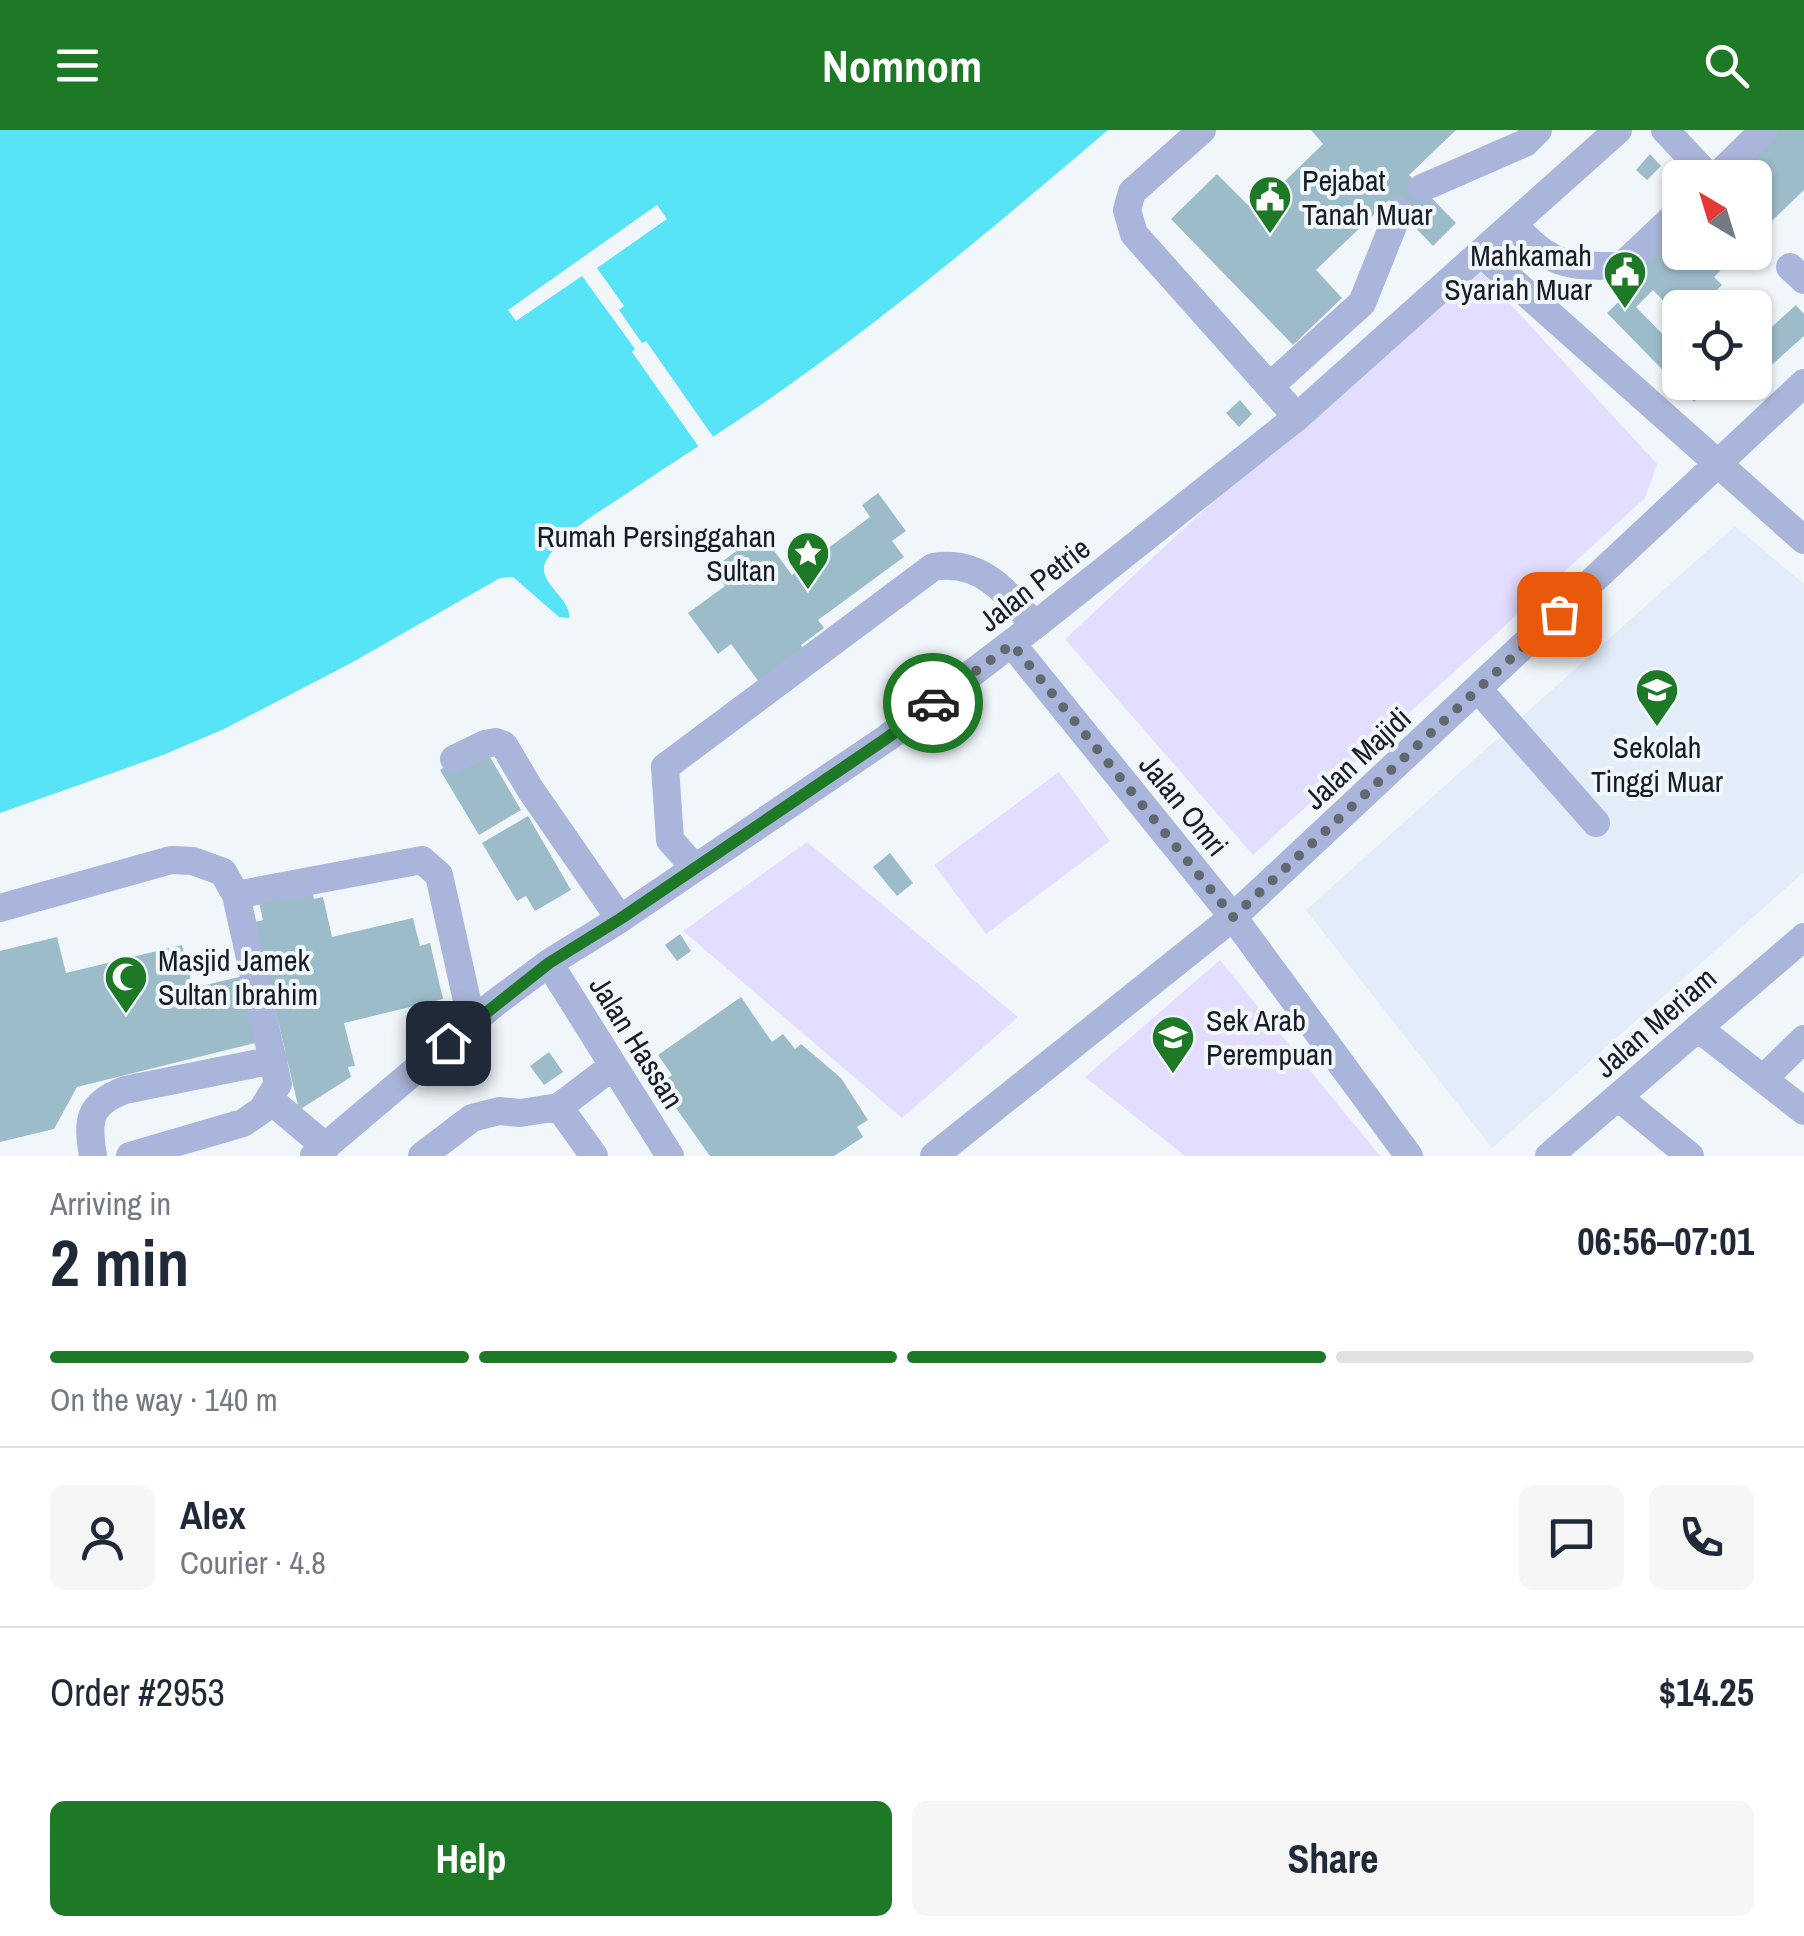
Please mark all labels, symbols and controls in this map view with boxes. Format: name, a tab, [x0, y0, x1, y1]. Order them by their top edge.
text: Nomnom	[822, 35, 982, 96]
icon: menu	[50, 38, 105, 93]
icon: search	[1699, 38, 1754, 93]
place label: Pejabat Tanah Muar	[1302, 160, 1433, 234]
north arrow	[1662, 160, 1772, 270]
map controls	[1662, 160, 1772, 400]
public building icon: Pejabat Tanah Muar	[1247, 174, 1293, 235]
place label: Mahkamah Syariah Muar	[1444, 235, 1593, 309]
public building icon: Mahkamah Syariah Muar	[1602, 249, 1648, 310]
button: locate	[1662, 290, 1772, 400]
place label: Rumah Persinggahan Sultan	[537, 516, 776, 590]
street label: Jalan Petrie	[970, 528, 1098, 640]
place icon: Rumah Persinggahan Sultan	[785, 530, 831, 591]
pin	[1517, 572, 1602, 657]
icon: bag	[1532, 587, 1587, 642]
courier	[883, 653, 983, 753]
school or university icon: Sekolah Tinggi Muar	[1634, 667, 1680, 728]
icon: car	[906, 676, 961, 731]
street label: Jalan Majidi	[1295, 698, 1419, 818]
place label: Sekolah Tinggi Muar	[1591, 727, 1724, 801]
street label: Jalan Omri	[1131, 746, 1237, 864]
place label: Masjid Jamek Sultan Ibrahim	[158, 940, 318, 1014]
mosque icon: Masjid Jamek Sultan Ibrahim	[103, 954, 149, 1015]
street label: Jalan Meriam	[1586, 958, 1724, 1086]
street label: Jalan Hassan	[581, 968, 693, 1116]
place label: Sek Arab Perempuan	[1206, 1000, 1333, 1074]
pin	[406, 1001, 491, 1086]
school or university icon: Sek Arab Perempuan	[1150, 1014, 1196, 1075]
icon: home	[421, 1016, 476, 1071]
text: Arriving in	[50, 1182, 171, 1225]
text: 06:56–07:01	[1577, 1216, 1754, 1267]
text: 2 min	[50, 1219, 189, 1306]
text: On the way · 140 m	[50, 1378, 278, 1421]
button: person	[50, 1485, 155, 1590]
button: chat	[1519, 1485, 1624, 1590]
button: phone	[1649, 1485, 1754, 1590]
text: Alex	[180, 1490, 246, 1541]
text: Courier · 4.8	[180, 1541, 326, 1584]
text: Order #2953	[50, 1667, 225, 1718]
text: $14.25	[1659, 1667, 1754, 1718]
button: Help	[50, 1801, 892, 1916]
button: Share	[912, 1801, 1754, 1916]

